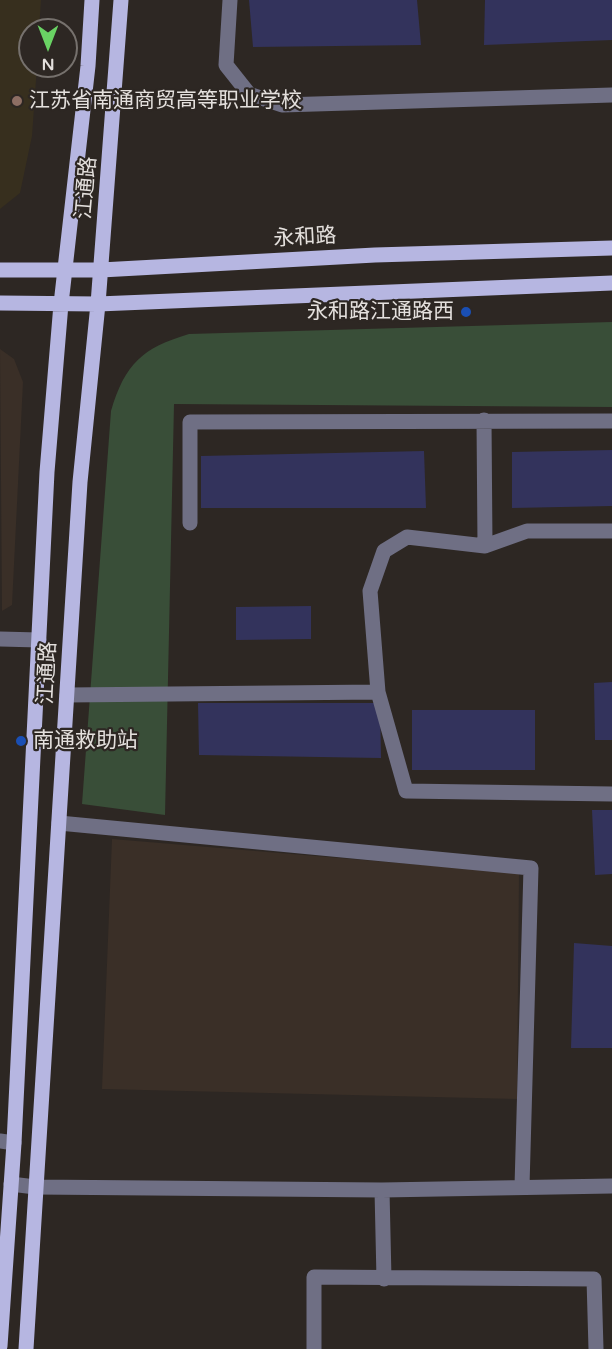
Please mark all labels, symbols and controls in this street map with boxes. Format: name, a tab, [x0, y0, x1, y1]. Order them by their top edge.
north arrow	[18, 18, 78, 78]
text: N	[42, 54, 54, 74]
place label: 江苏省南通商贸高等职业学校	[29, 88, 302, 114]
marker: 江苏省南通商贸高等职业学校	[10, 94, 24, 108]
street label: 江通路	[72, 156, 102, 220]
street label: 永和路	[273, 224, 337, 252]
place label: 永和路江通路西	[307, 299, 454, 325]
marker: 永和路江通路西	[459, 305, 473, 319]
street label: 江通路	[34, 641, 62, 705]
place label: 南通救助站	[33, 728, 138, 754]
marker: 南通救助站	[14, 734, 28, 748]

